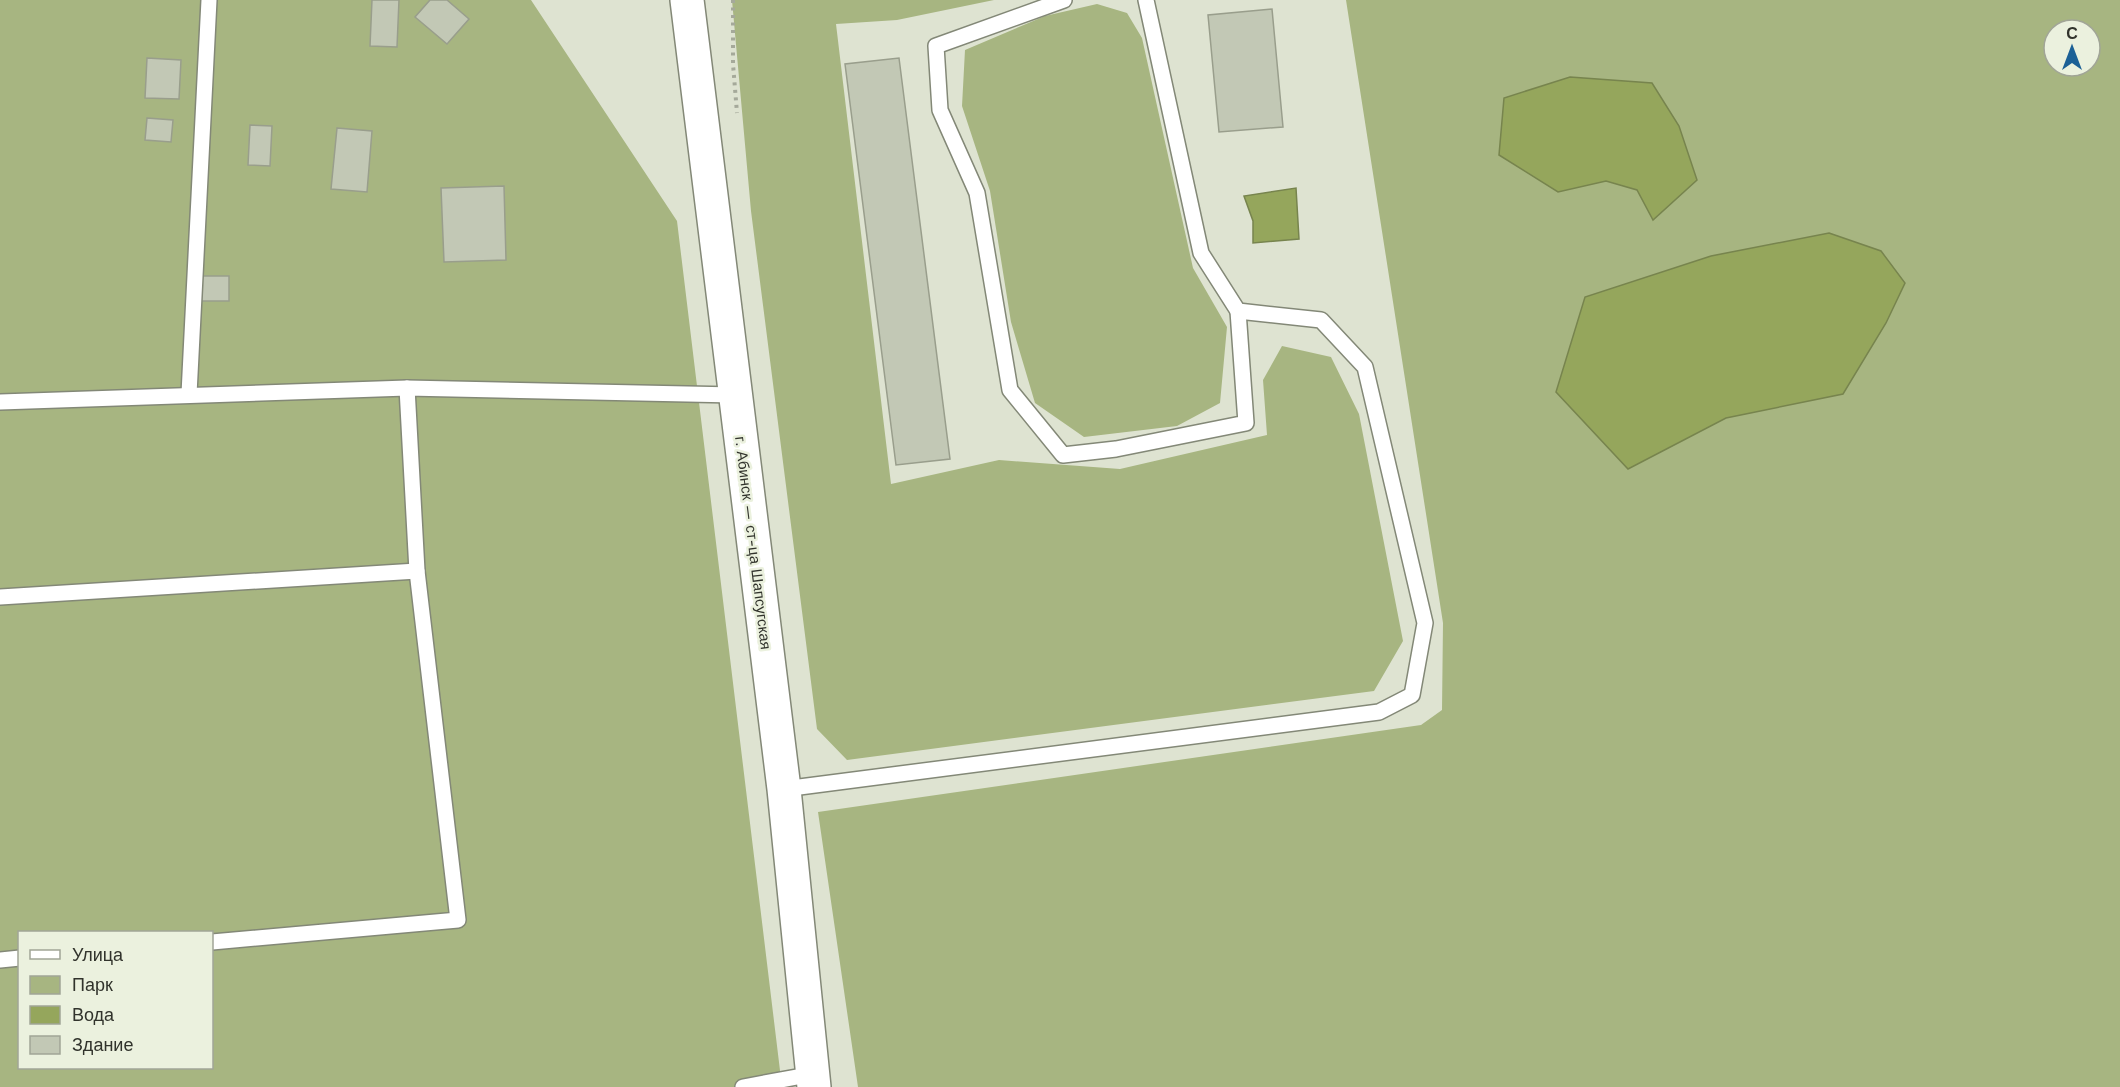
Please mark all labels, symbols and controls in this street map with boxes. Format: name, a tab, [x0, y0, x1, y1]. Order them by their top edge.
north arrow	[2042, 18, 2102, 78]
text: С	[2066, 24, 2078, 43]
street label: г. Абинск — ст-ца Шапсугская	[731, 435, 775, 651]
legend	[18, 931, 213, 1069]
text: Улица	[72, 944, 124, 965]
text: Парк	[72, 974, 113, 995]
text: Вода	[72, 1004, 115, 1025]
text: Здание	[72, 1034, 133, 1055]

